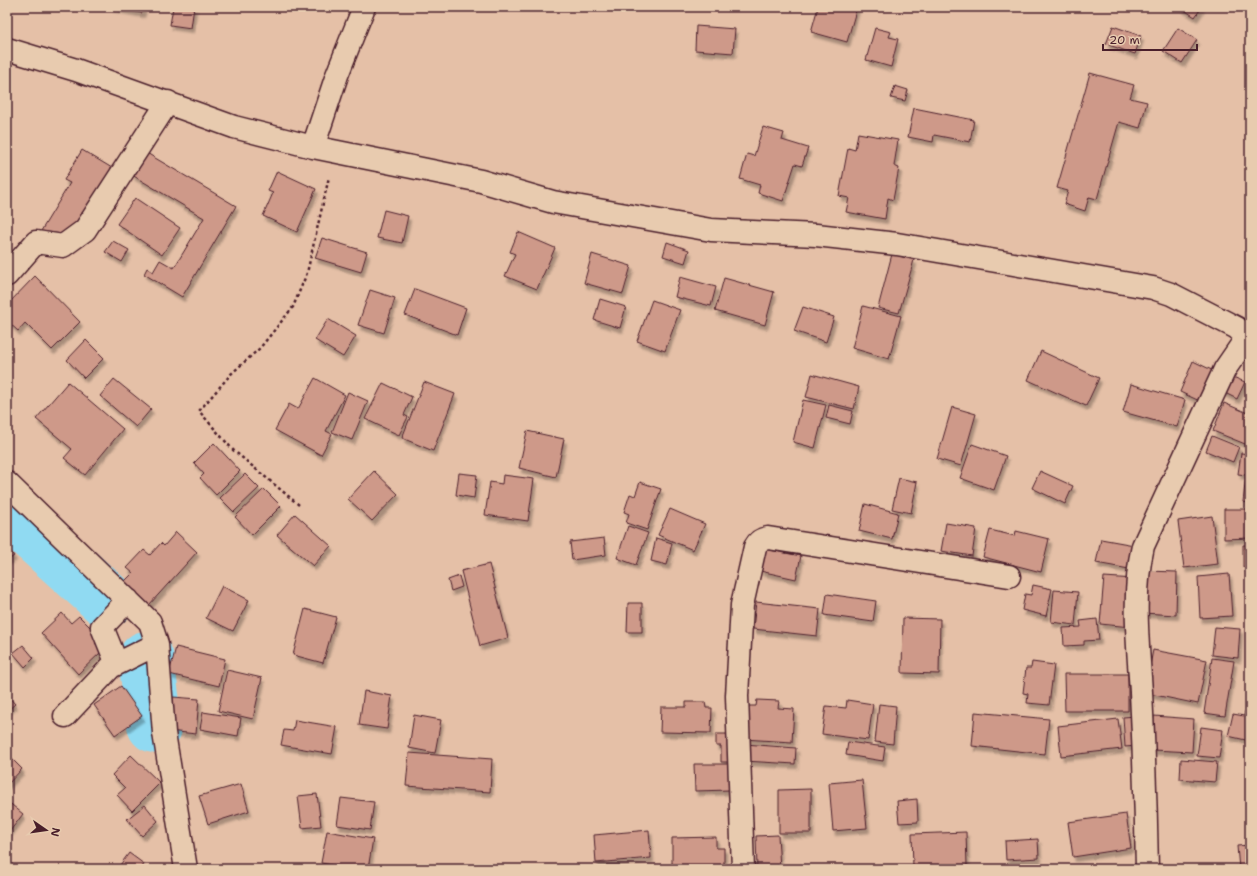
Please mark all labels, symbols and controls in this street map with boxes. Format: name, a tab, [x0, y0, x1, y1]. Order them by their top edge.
scale bar	[1103, 26, 1197, 52]
text: 20 m	[1109, 32, 1140, 48]
north arrow	[26, 810, 66, 850]
text: N	[47, 826, 64, 838]

